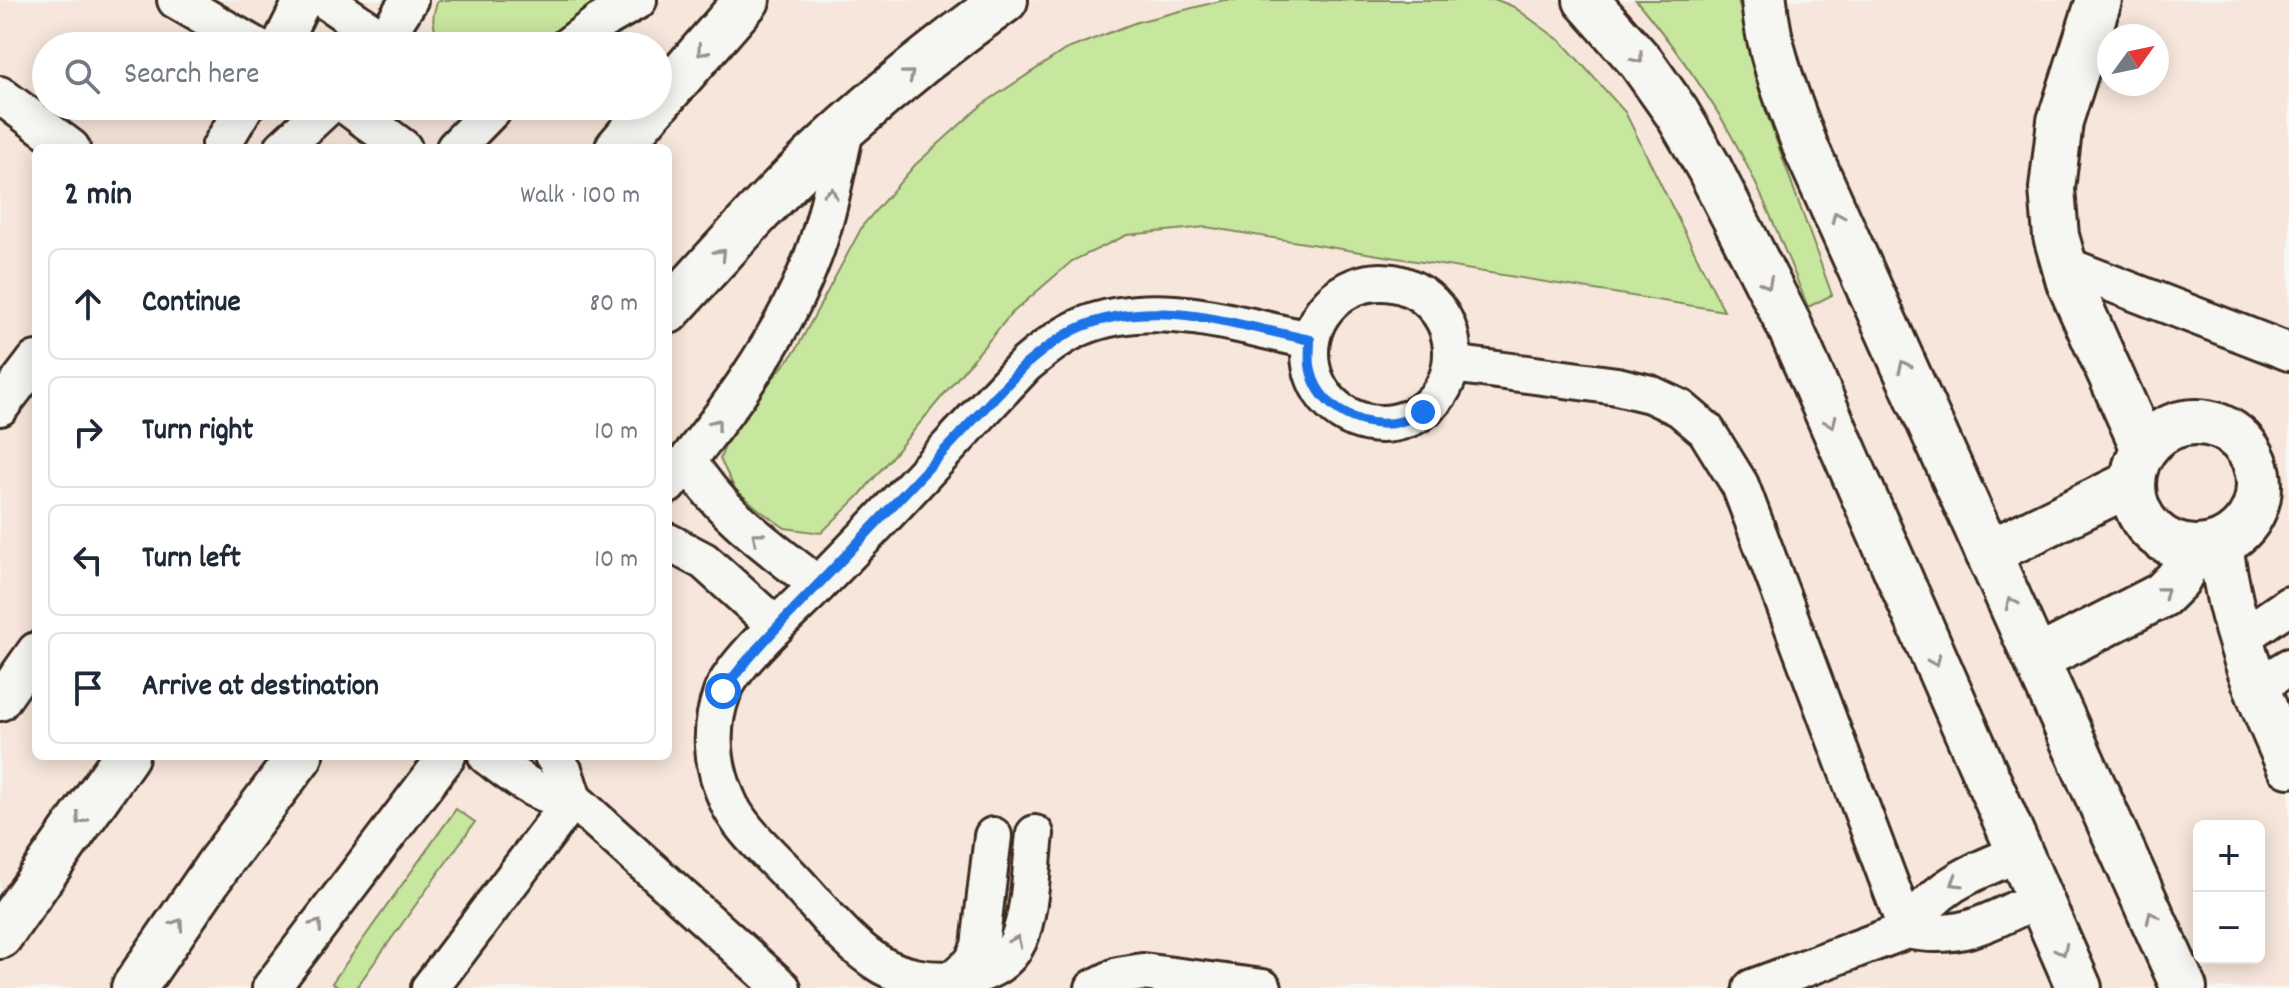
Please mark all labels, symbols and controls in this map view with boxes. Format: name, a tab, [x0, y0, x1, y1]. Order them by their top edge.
north arrow	[2097, 24, 2169, 96]
search box	[32, 32, 672, 120]
one-way arrow	[698, 42, 712, 56]
one-way arrow	[1628, 49, 1642, 64]
icon: search	[60, 54, 104, 98]
text: Search here	[124, 55, 260, 98]
one-way arrow	[900, 70, 914, 85]
text: 2 min	[64, 172, 132, 221]
text: Walk · 100 m	[520, 178, 640, 215]
one-way arrow	[822, 187, 839, 200]
one-way arrow	[1831, 211, 1847, 226]
one-way arrow	[711, 248, 725, 263]
one-way arrow	[1758, 274, 1773, 289]
icon: ahead	[66, 282, 110, 326]
text: Continue	[142, 283, 241, 326]
text: 80 m	[590, 286, 638, 323]
one-way arrow	[1898, 360, 1914, 374]
route end	[1405, 394, 1441, 430]
icon: right	[66, 410, 110, 454]
text: Turn right	[142, 411, 253, 454]
text: 10 m	[594, 414, 638, 451]
one-way arrow	[1822, 414, 1838, 428]
one-way arrow	[707, 418, 721, 433]
one-way arrow	[752, 532, 766, 547]
icon: left	[66, 538, 110, 582]
text: Turn left	[142, 539, 241, 582]
text: 10 m	[594, 542, 638, 579]
one-way arrow	[2154, 587, 2169, 601]
one-way arrow	[2005, 597, 2021, 611]
one-way arrow	[1926, 652, 1942, 667]
icon: arrive	[66, 666, 110, 710]
text: Arrive at destination	[142, 667, 379, 710]
route start	[705, 673, 741, 709]
one-way arrow	[76, 811, 91, 825]
map controls	[2193, 820, 2265, 964]
button: +	[2193, 820, 2265, 892]
one-way arrow	[1950, 872, 1965, 888]
button: −	[2193, 892, 2265, 964]
one-way arrow	[2146, 911, 2162, 925]
one-way arrow	[168, 918, 183, 932]
one-way arrow	[307, 919, 322, 934]
one-way arrow	[1006, 935, 1022, 950]
one-way arrow	[2053, 942, 2069, 956]

